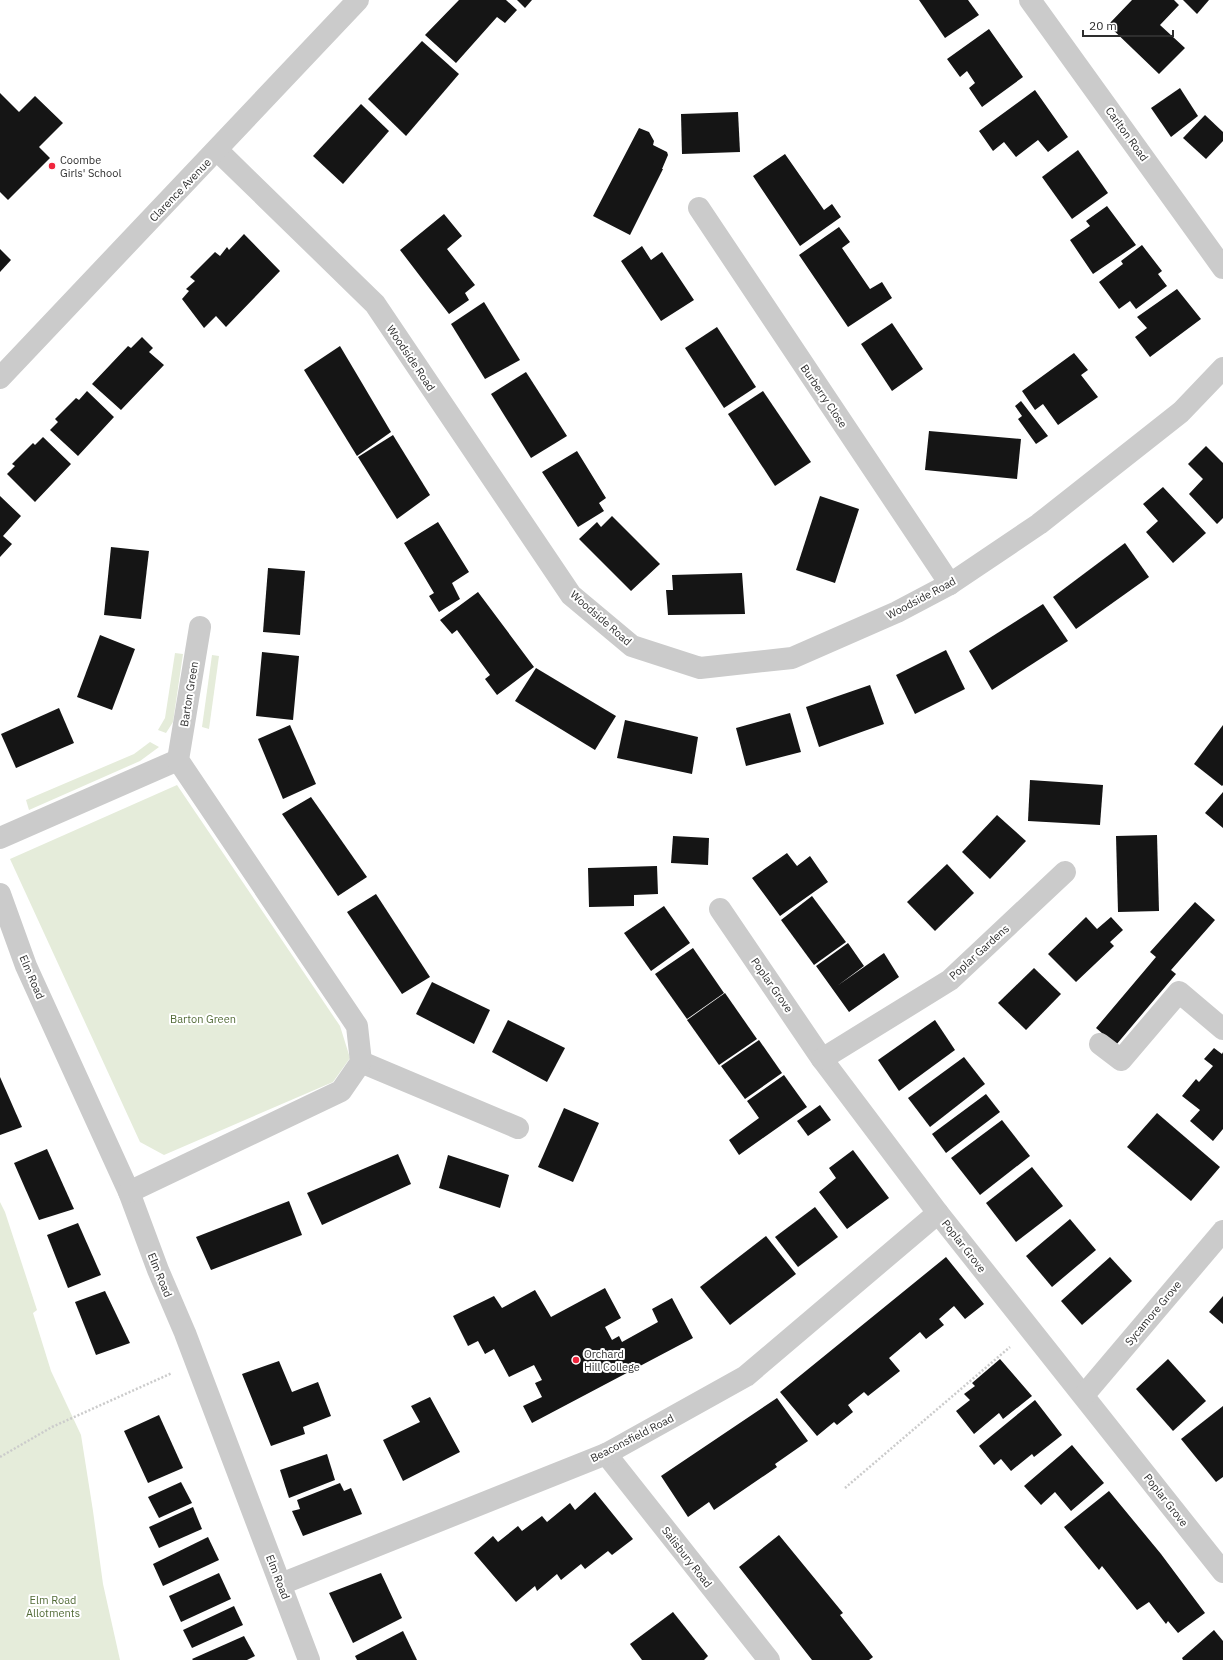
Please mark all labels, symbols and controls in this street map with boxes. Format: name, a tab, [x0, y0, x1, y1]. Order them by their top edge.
scale bar	[1083, 12, 1173, 38]
text: 20 m	[1089, 18, 1117, 33]
street label: Carlton Road	[1103, 104, 1151, 164]
place label: Coombe Girls' School	[60, 153, 121, 180]
street label: Clarence Avenue	[146, 155, 214, 225]
marker: Coombe Girls' School	[47, 161, 57, 171]
street label: Woodside Road	[384, 322, 438, 394]
street label: Burberry Close	[798, 362, 850, 430]
street label: Woodside Road	[884, 574, 958, 622]
street label: Woodside Road	[567, 588, 635, 648]
street label: Barton Green	[177, 660, 201, 728]
street label: Poplar Gardens	[946, 921, 1012, 983]
street label: Elm Road	[16, 953, 48, 1001]
street label: Poplar Grove	[748, 955, 796, 1015]
park label: Barton Green	[170, 1012, 236, 1026]
street label: Poplar Grove	[939, 1217, 989, 1275]
street label: Elm Road	[145, 1251, 175, 1299]
street label: Sycamore Grove	[1122, 1278, 1184, 1348]
place label: Orchard Hill College	[584, 1347, 640, 1374]
marker: Orchard Hill College	[571, 1355, 581, 1365]
street label: Beaconsfield Road	[588, 1411, 676, 1465]
street label: Poplar Grove	[1141, 1471, 1191, 1529]
street label: Salisbury Road	[659, 1524, 715, 1590]
street label: Elm Road	[263, 1553, 293, 1601]
park label: Elm Road Allotments	[26, 1593, 80, 1620]

